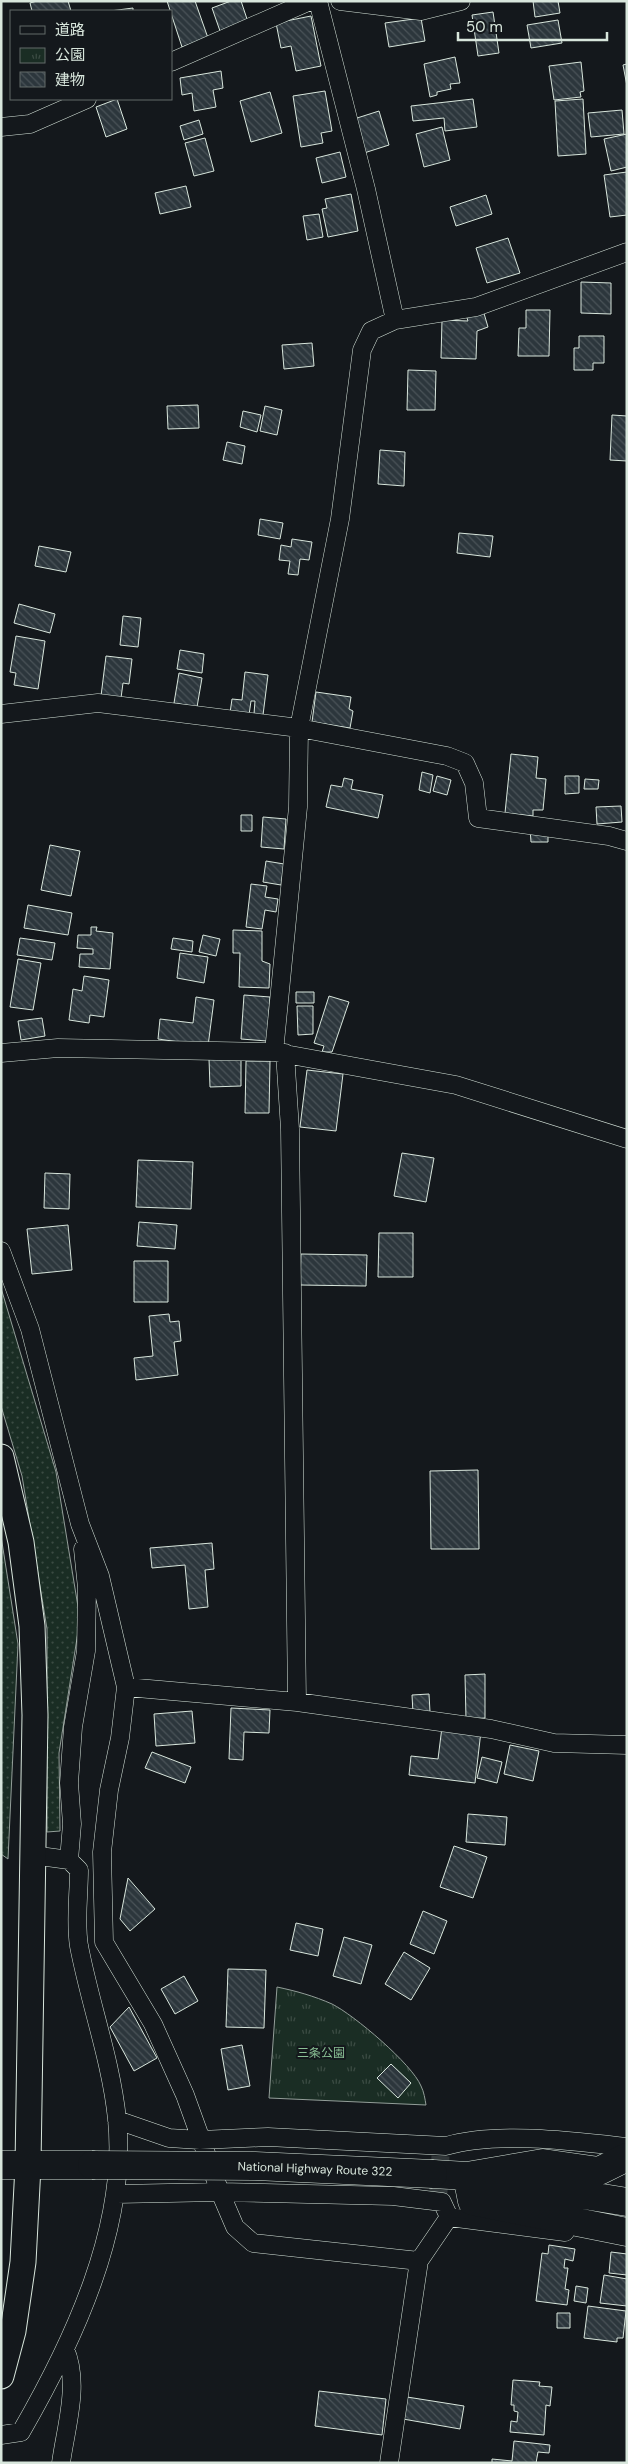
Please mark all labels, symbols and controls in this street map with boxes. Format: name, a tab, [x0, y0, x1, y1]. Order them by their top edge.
legend	[10, 10, 172, 100]
scale bar	[458, 10, 607, 42]
text: 50 m	[466, 17, 503, 37]
text: 道路	[55, 20, 85, 40]
text: 公園	[55, 45, 85, 65]
text: 建物	[55, 70, 85, 90]
park label: 三条公園	[297, 2045, 345, 2061]
street label: National Highway Route 322	[237, 2158, 393, 2180]

